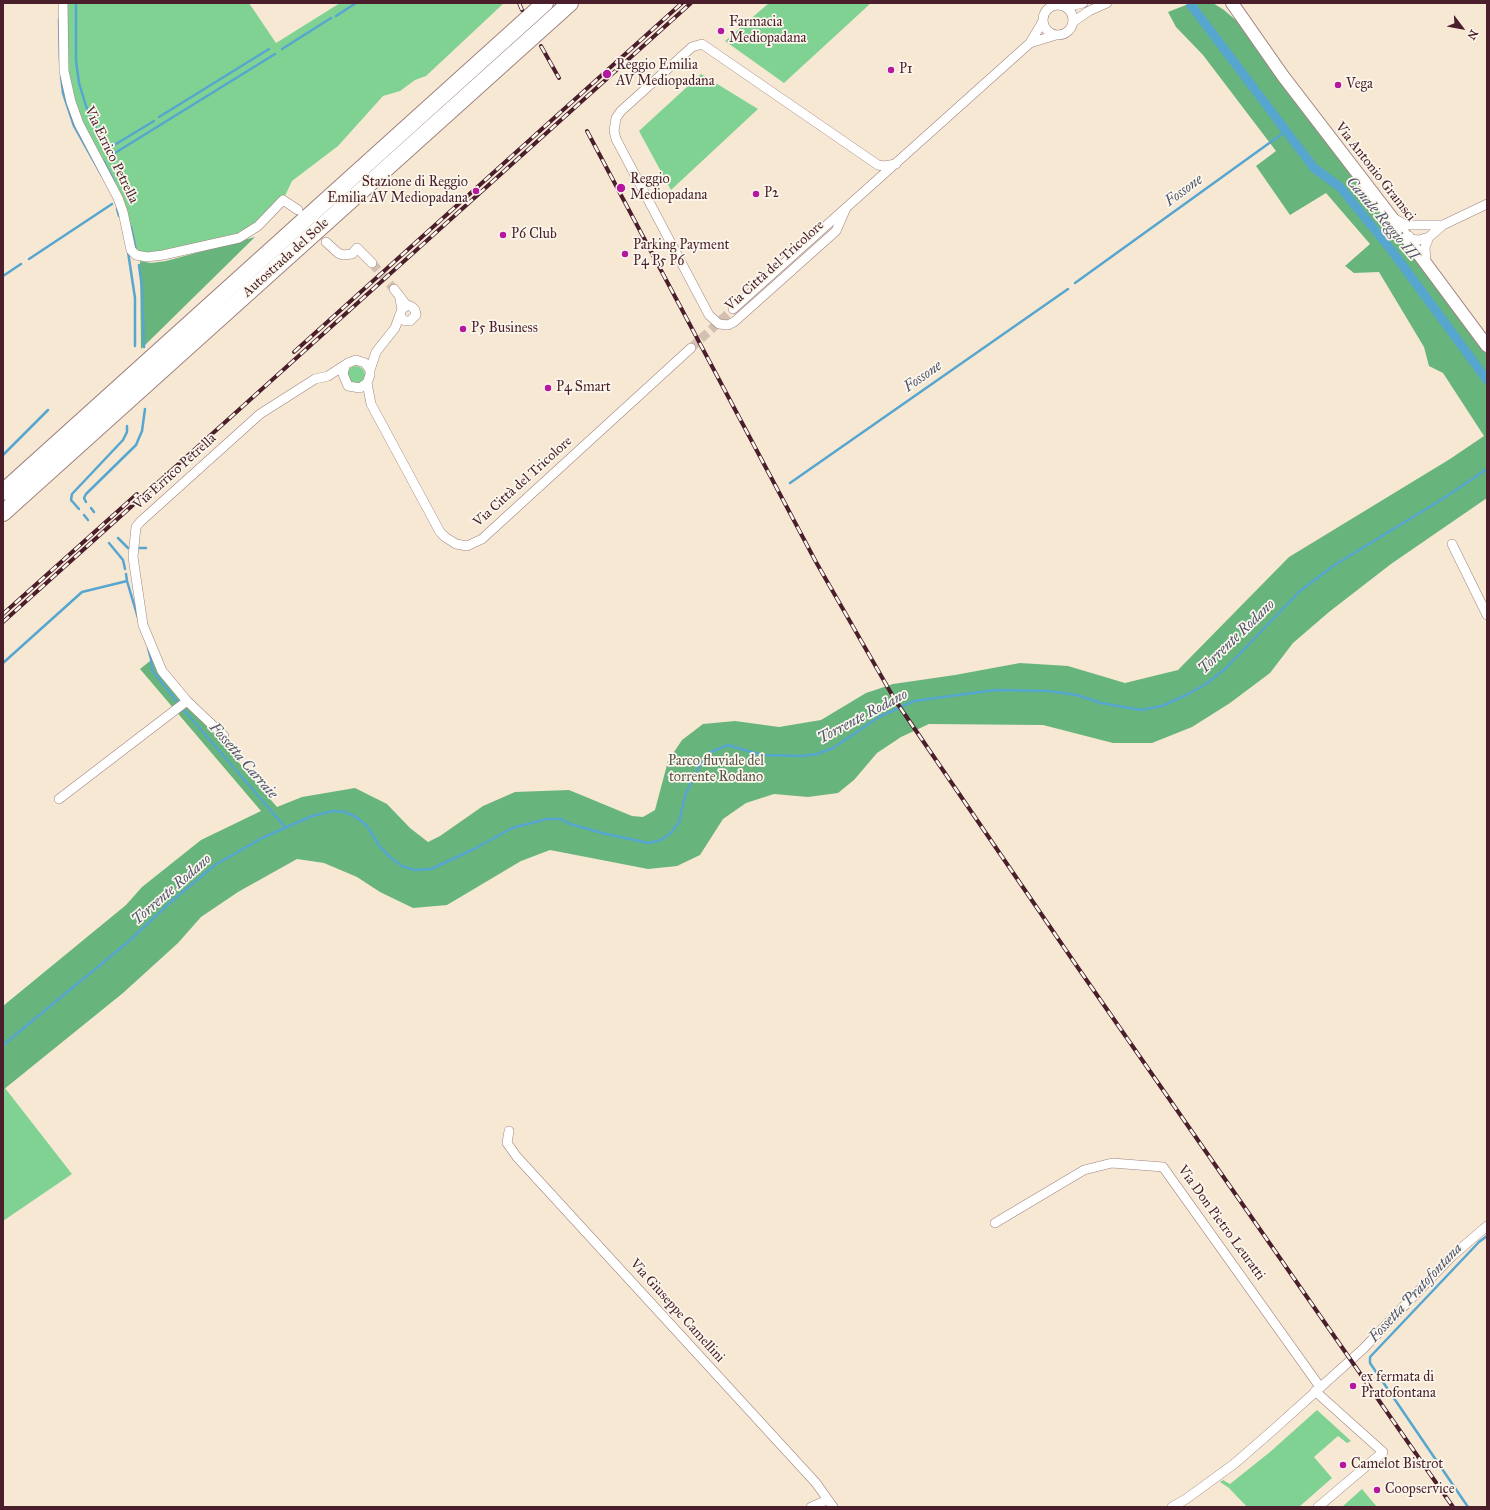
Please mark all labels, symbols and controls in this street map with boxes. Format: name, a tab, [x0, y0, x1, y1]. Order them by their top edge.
north arrow	[1442, 8, 1482, 48]
place label: Farmacia Mediopadana	[729, 15, 806, 48]
marker: Farmacia Mediopadana	[716, 26, 726, 36]
text: N	[1465, 27, 1481, 42]
place label: Reggio Emilia AV Mediopadana	[616, 58, 715, 90]
place label: P1	[899, 62, 913, 78]
marker: P1	[886, 65, 896, 75]
marker: Reggio Emilia AV Mediopadana	[601, 68, 613, 80]
place label: Vega	[1346, 77, 1373, 93]
marker: Vega	[1333, 80, 1343, 90]
street label: Via Errico Petrella	[80, 104, 142, 206]
street label: Via Antonio Gramsci	[1331, 119, 1419, 225]
water label: Fossone	[1161, 171, 1207, 211]
place label: Reggio Mediopadana	[630, 172, 707, 204]
water label: Canale Reggio III	[1342, 174, 1422, 264]
place label: Stazione di Reggio Emilia AV Mediopadana	[327, 175, 468, 208]
marker: Reggio Mediopadana	[615, 182, 627, 194]
marker: Stazione di Reggio Emilia AV Mediopadana	[471, 186, 481, 196]
place label: P2	[764, 186, 779, 202]
marker: P2	[751, 189, 761, 199]
street label: Autostrada del Sole	[239, 215, 333, 301]
street label: Via Città del Tricolore	[722, 217, 828, 315]
place label: P6 Club	[511, 227, 557, 243]
marker: P6 Club	[498, 230, 508, 240]
place label: Parking Payment P4 P5 P6	[633, 238, 729, 270]
marker: Parking Payment P4 P5 P6	[620, 249, 630, 259]
place label: P5 Business	[471, 321, 538, 337]
marker: P5 Business	[458, 324, 468, 334]
water label: Fossone	[900, 357, 946, 397]
place label: P4 Smart	[556, 380, 611, 396]
marker: P4 Smart	[543, 383, 553, 393]
street label: Via Errico Petrella	[130, 430, 220, 514]
street label: Via Città del Tricolore	[470, 433, 576, 531]
water label: Torrente Rodano	[1195, 596, 1279, 678]
water label: Torrente Rodano	[815, 686, 911, 748]
water label: Fossetta Carraie	[205, 719, 281, 803]
park label: Parco fluviale del torrente Rodano	[668, 754, 764, 786]
water label: Torrente Rodano	[129, 851, 215, 929]
street label: Via Don Pietro Leuratti	[1174, 1162, 1268, 1284]
water label: Fossetta Pratofontana	[1365, 1240, 1467, 1346]
street label: Via Giuseppe Camellini	[626, 1256, 728, 1366]
place label: ex fermata di Pratofontana	[1361, 1370, 1436, 1402]
marker: ex fermata di Pratofontana	[1348, 1381, 1358, 1391]
place label: Camelot Bistrot	[1351, 1457, 1443, 1473]
marker: Camelot Bistrot	[1338, 1460, 1348, 1470]
place label: Coopservice	[1385, 1482, 1455, 1498]
marker: Coopservice	[1372, 1485, 1382, 1495]

